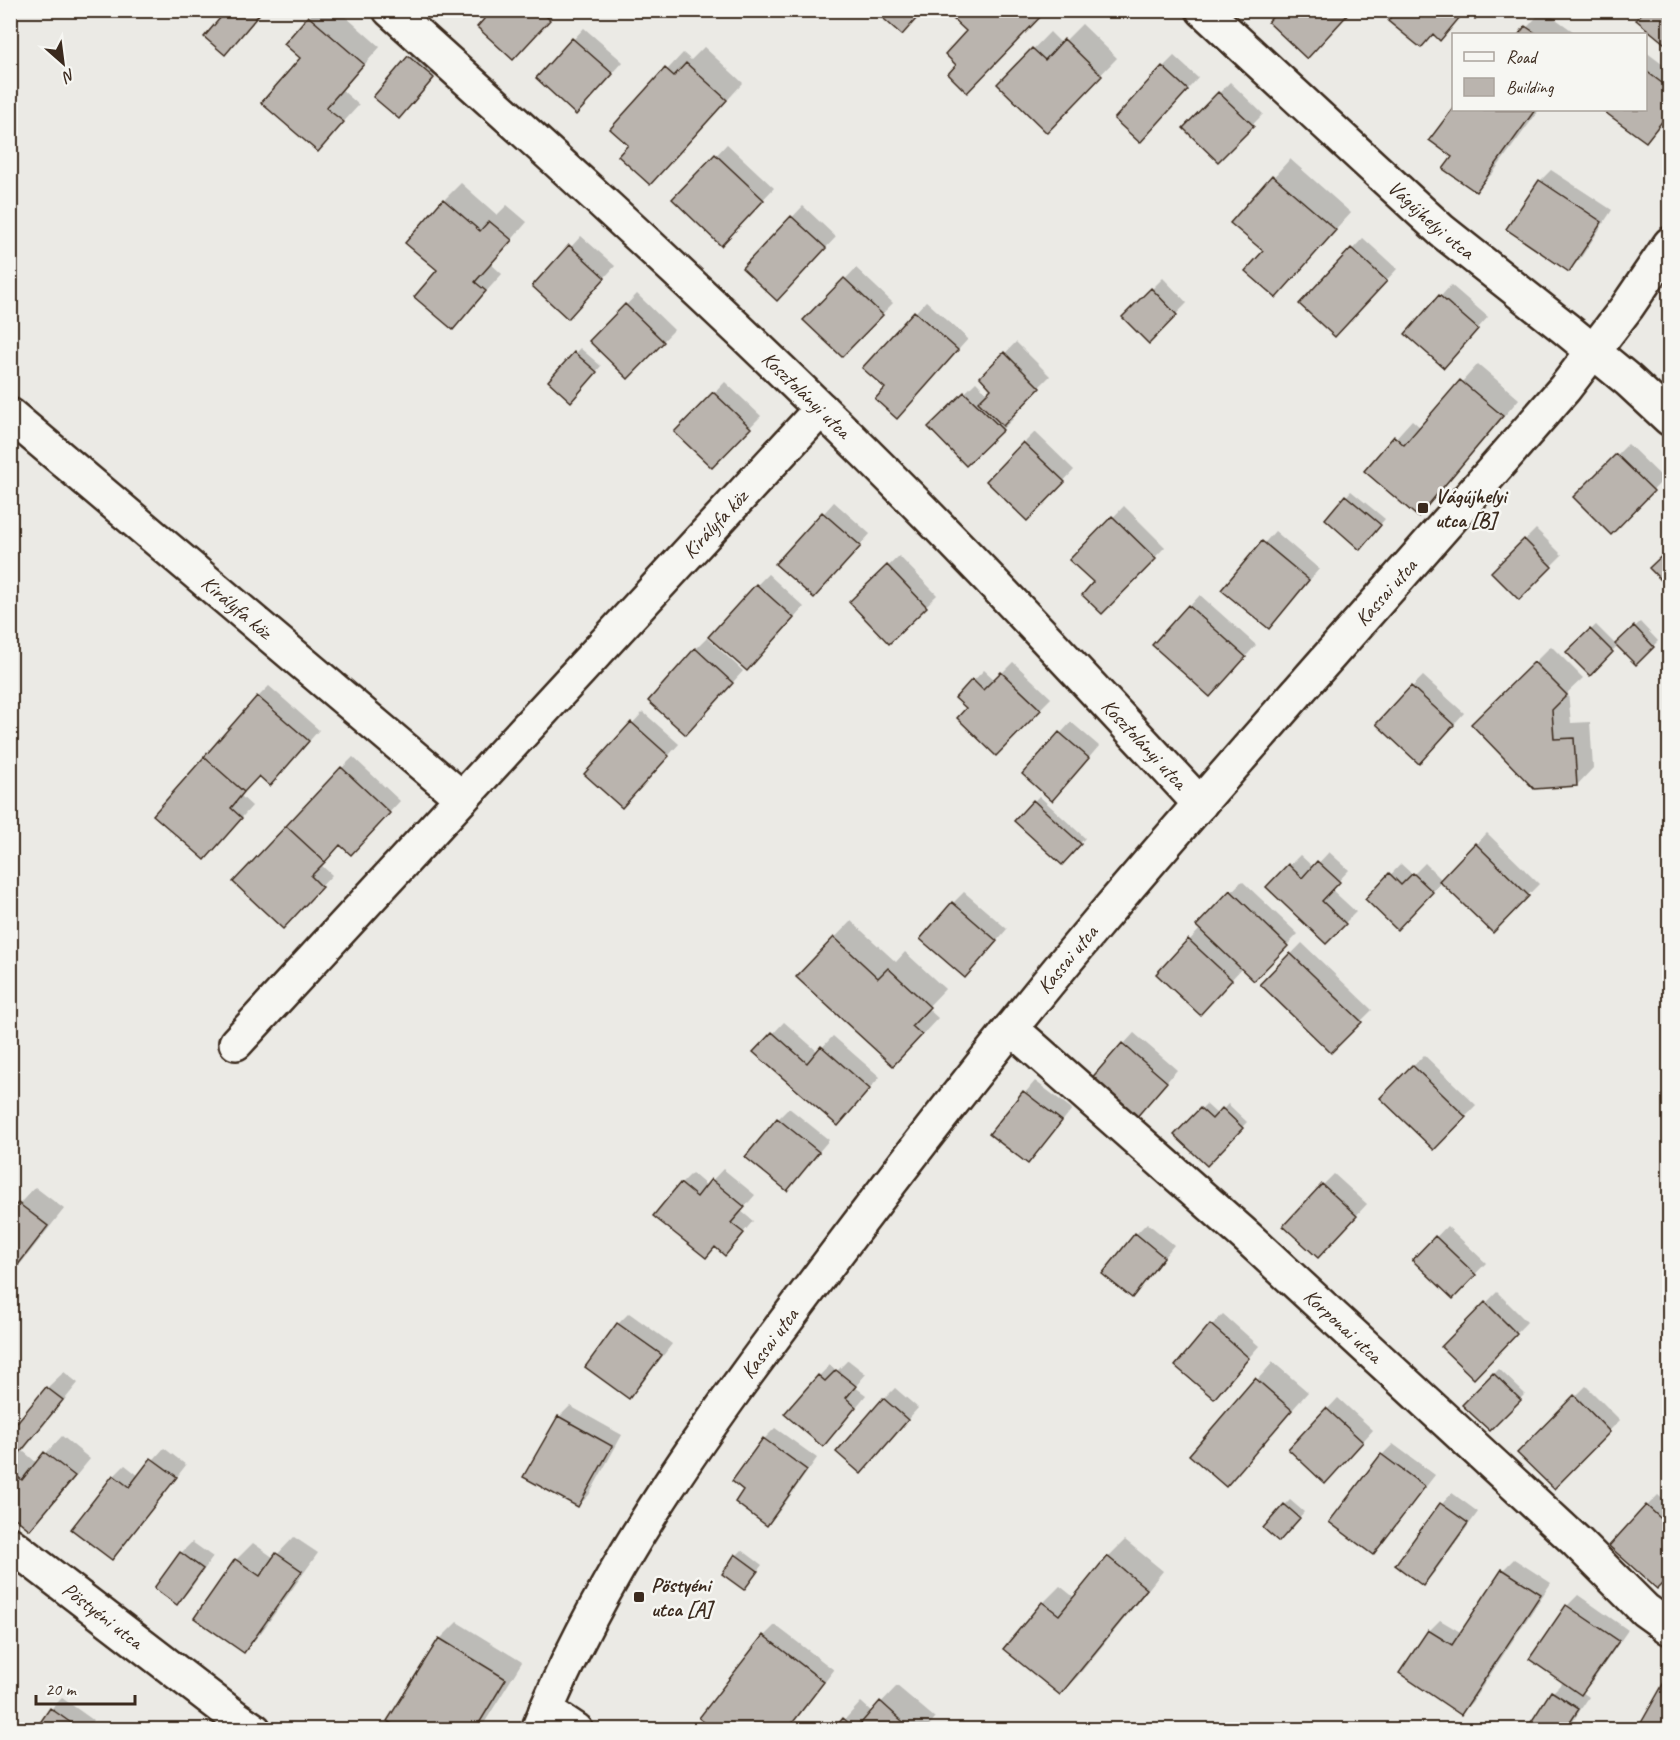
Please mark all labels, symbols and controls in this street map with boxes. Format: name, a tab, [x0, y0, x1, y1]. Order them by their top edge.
north arrow	[33, 33, 93, 93]
legend	[1452, 33, 1647, 111]
text: Road	[1506, 46, 1539, 68]
text: N	[58, 64, 79, 88]
text: Building	[1506, 76, 1555, 98]
street label: Vágújhelyi utca	[1383, 175, 1481, 266]
street label: Kosztolányi utca	[756, 346, 858, 446]
street label: Királyfa köz	[677, 483, 754, 564]
place label: Vágújhelyi utca [B]	[1435, 483, 1509, 533]
marker: Vágújhelyi utca [B]	[1416, 501, 1430, 515]
street label: Kassai utca	[1349, 552, 1423, 631]
street label: Királyfa köz	[196, 570, 279, 646]
street label: Kosztolányi utca	[1096, 693, 1194, 796]
street label: Kassai utca	[1031, 918, 1104, 999]
street label: Korponai utca	[1298, 1283, 1389, 1370]
street label: Kassai utca	[735, 1301, 805, 1383]
place label: Pöstyéni utca [A]	[651, 1572, 716, 1622]
street label: Pöstyéni utca	[57, 1576, 150, 1656]
marker: Pöstyéni utca [A]	[632, 1590, 646, 1604]
scale bar	[36, 1668, 135, 1706]
text: 20 m	[45, 1678, 78, 1700]

